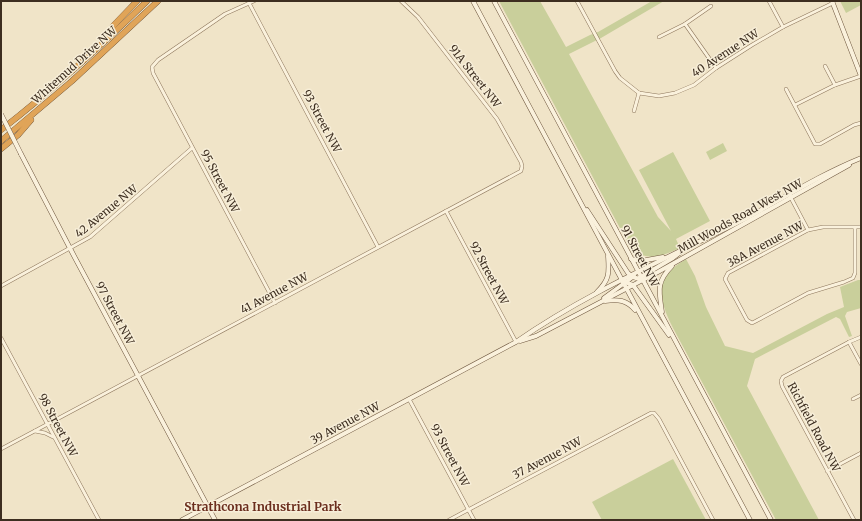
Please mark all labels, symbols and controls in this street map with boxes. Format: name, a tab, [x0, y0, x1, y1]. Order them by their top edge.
street label: Whitemud Drive NW	[28, 22, 120, 107]
street label: 40 Avenue NW	[689, 25, 762, 80]
street label: 91A Street NW	[446, 42, 504, 111]
street label: 93 Street NW	[300, 87, 345, 156]
street label: 95 Street NW	[198, 147, 243, 216]
street label: Mill Woods Road West NW	[675, 175, 806, 256]
street label: 42 Avenue NW	[72, 181, 141, 241]
street label: 38A Avenue NW	[725, 218, 806, 270]
street label: 91 Street NW	[618, 223, 663, 290]
street label: 92 Street NW	[467, 239, 512, 308]
street label: 41 Avenue NW	[238, 269, 311, 317]
street label: 97 Street NW	[93, 279, 138, 348]
street label: Richfield Road NW	[785, 380, 844, 475]
street label: 98 Street NW	[35, 391, 81, 460]
street label: 39 Avenue NW	[308, 398, 383, 447]
street label: 93 Street NW	[428, 421, 473, 490]
street label: 37 Avenue NW	[510, 434, 585, 482]
district label: Strathcona Industrial Park	[184, 499, 342, 514]

